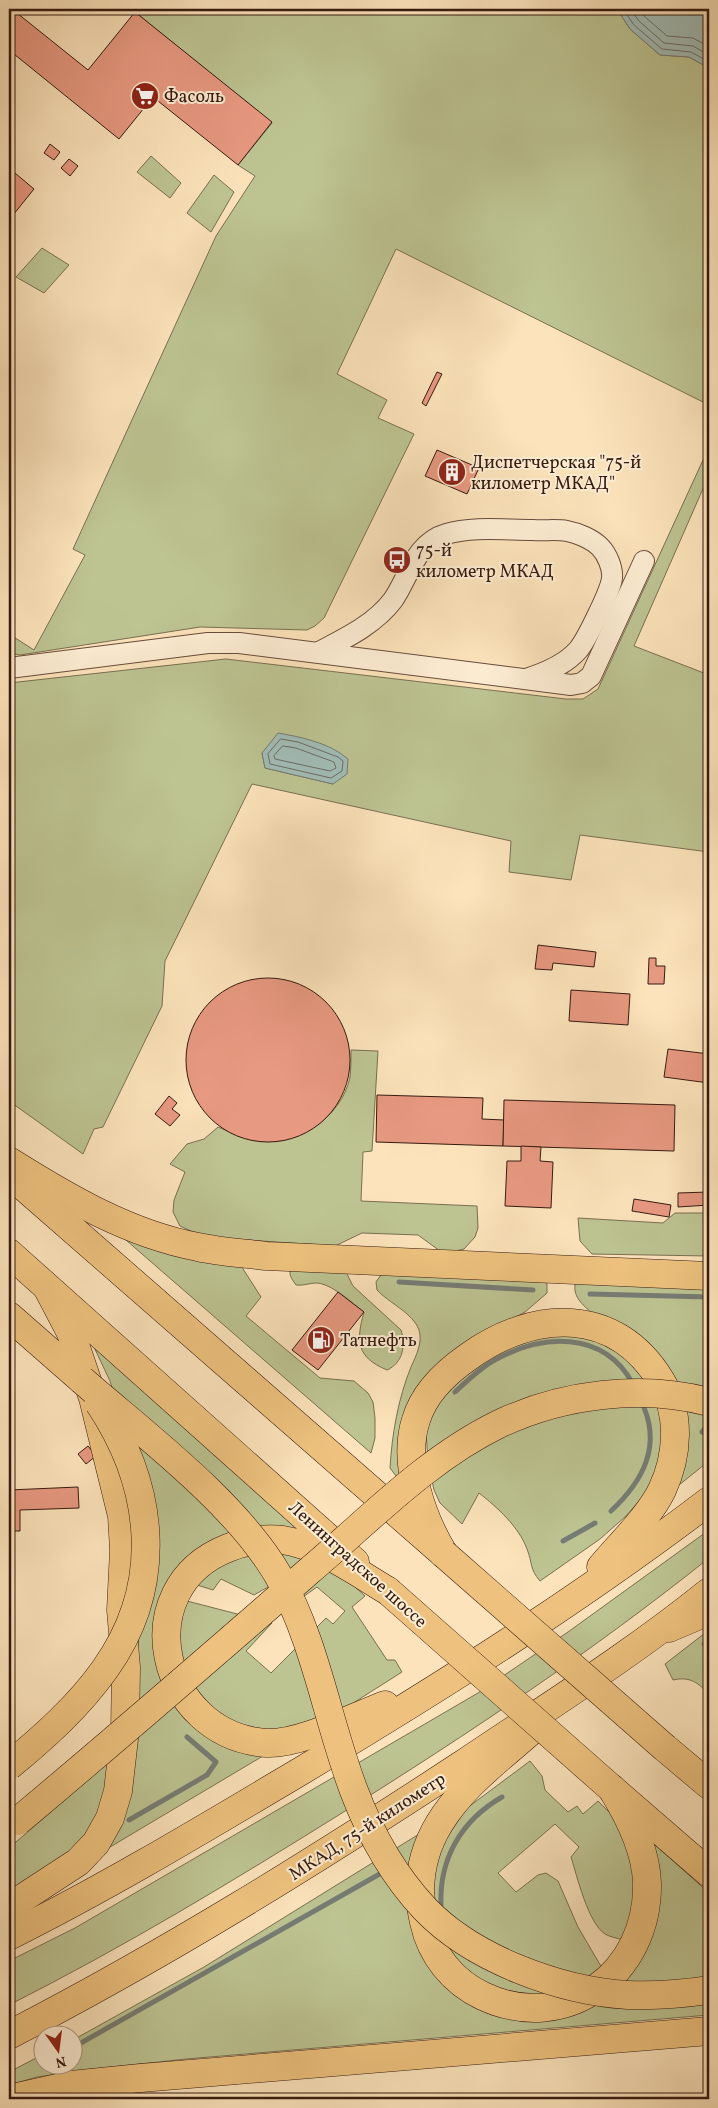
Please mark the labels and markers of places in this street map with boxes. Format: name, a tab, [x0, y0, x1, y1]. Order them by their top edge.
supermarket icon: Фасоль	[130, 81, 160, 111]
place label: Фасоль	[164, 85, 224, 110]
place label: Диспетчерская "75-й километр МКАД"	[471, 451, 641, 497]
building icon: Диспетчерская "75-й километр МКАД"	[437, 457, 467, 487]
place label: 75-й километр МКАД	[416, 539, 554, 585]
bus stop icon: 75-й километр МКАД	[382, 545, 412, 575]
fuel station icon: Татнефть	[306, 1325, 336, 1355]
place label: Татнефть	[340, 1329, 417, 1354]

